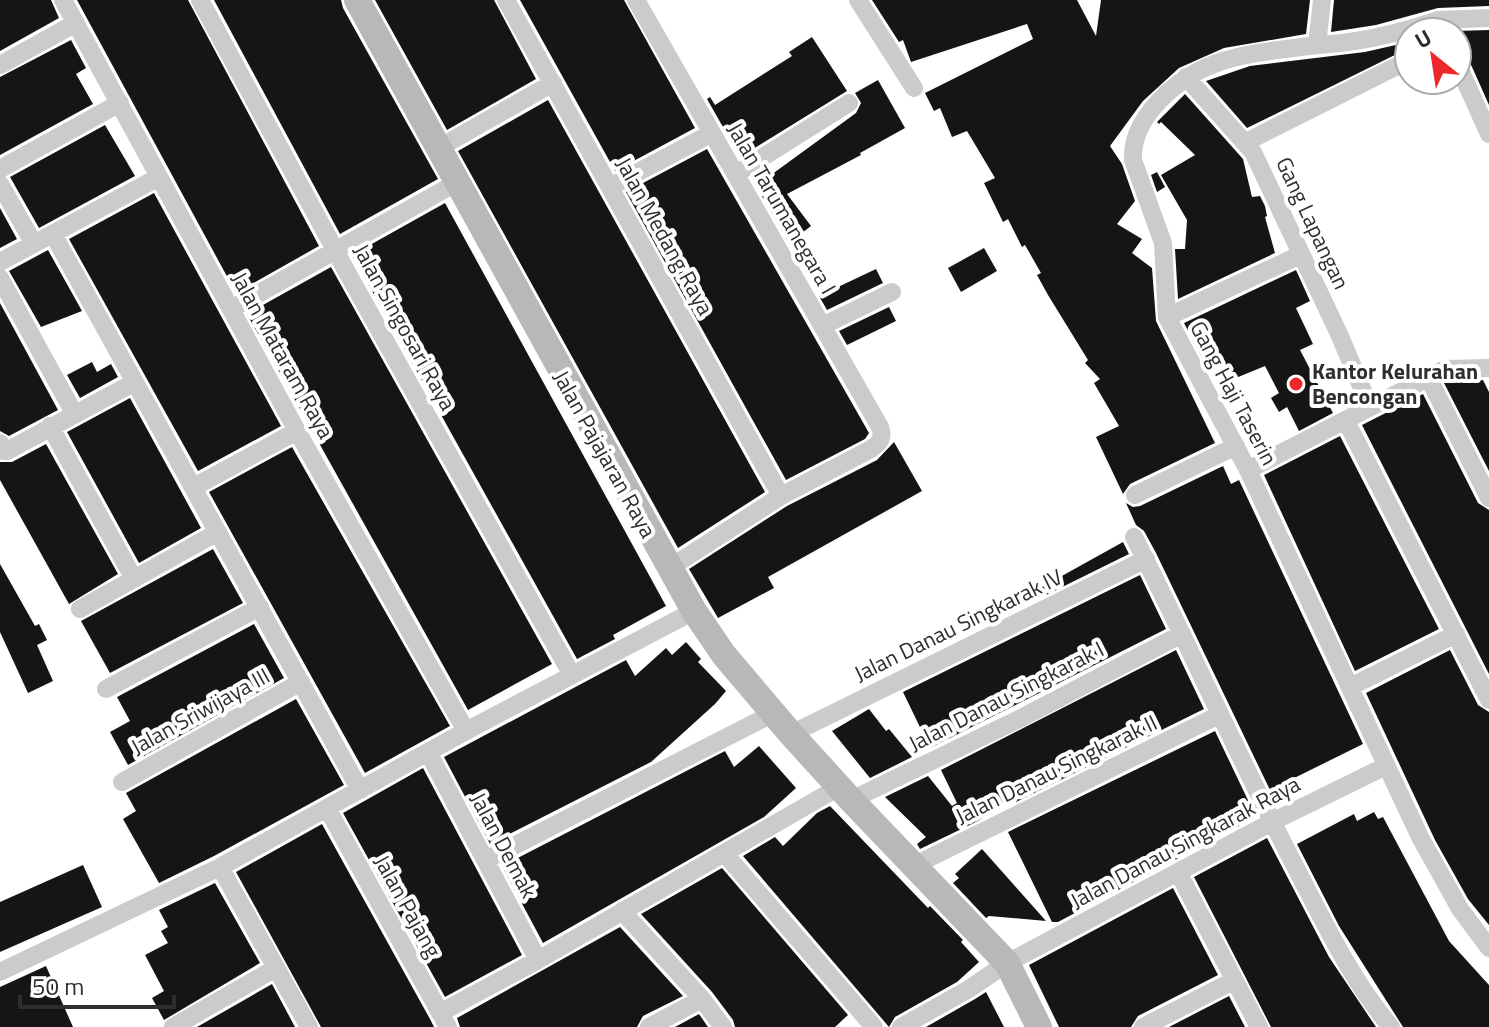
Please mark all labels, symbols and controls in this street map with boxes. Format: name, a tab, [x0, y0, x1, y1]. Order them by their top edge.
north arrow	[1393, 16, 1473, 96]
text: U	[1408, 20, 1438, 57]
street label: Jalan Tarumanegara I	[719, 116, 845, 300]
street label: Jalan Medang Raya	[607, 151, 723, 321]
street label: Gang Lapangan	[1267, 151, 1359, 295]
street label: Jalan Singosari Raya	[345, 237, 465, 417]
street label: Jalan Mataram Raya	[223, 265, 343, 445]
street label: Gang Haji Taserin	[1182, 315, 1286, 471]
place label: Kantor Kelurahan Bencongan	[1312, 354, 1478, 413]
street label: Jalan Pajajaran Raya	[545, 364, 665, 544]
marker: Kantor Kelurahan Bencongan	[1287, 375, 1305, 393]
street label: Jalan Danau Singkarak IV	[848, 560, 1068, 690]
street label: Jalan Danau Singkarak I	[902, 632, 1110, 760]
street label: Jalan Sriwijaya III	[124, 659, 276, 763]
street label: Jalan Danau Singkarak II	[949, 705, 1163, 833]
street label: Jalan Danau Singkarak Raya	[1064, 767, 1306, 917]
street label: Jalan Demak	[462, 786, 546, 904]
street label: Jalan Pajang	[366, 848, 450, 964]
scale bar	[20, 959, 174, 1009]
text: 50 m	[32, 968, 84, 1004]

